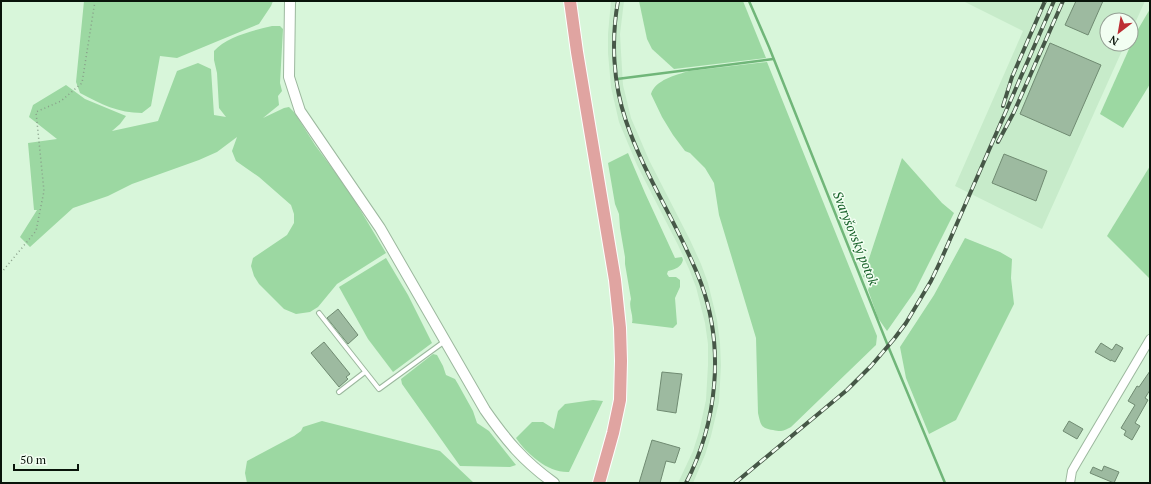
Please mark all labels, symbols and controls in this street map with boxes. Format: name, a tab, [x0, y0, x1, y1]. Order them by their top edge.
north arrow	[1099, 12, 1139, 52]
text: N	[1106, 32, 1121, 49]
water label: Svaryšovský potok	[829, 188, 883, 288]
scale bar	[14, 446, 78, 472]
text: 50 m	[20, 452, 47, 467]

